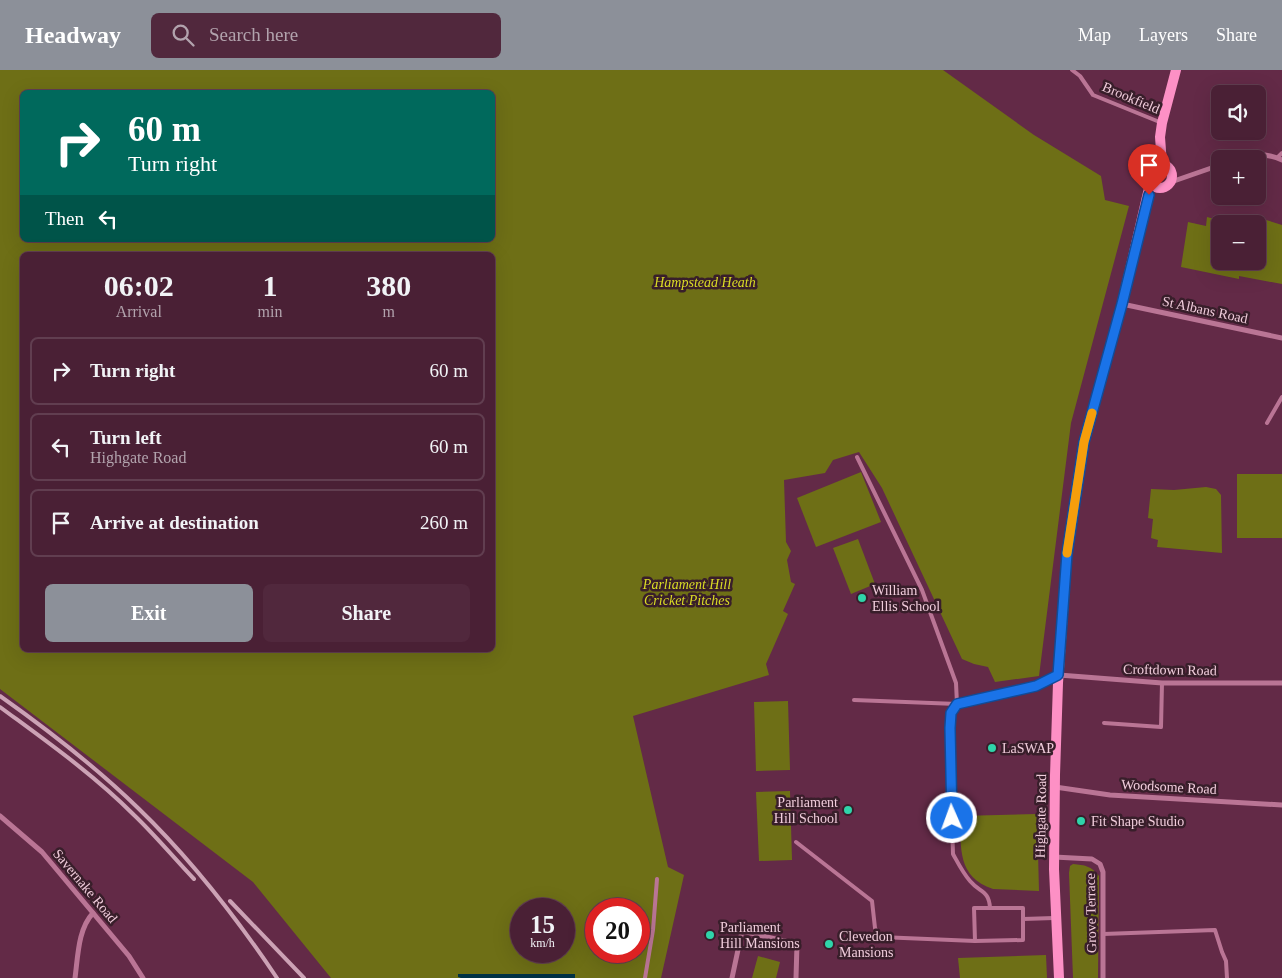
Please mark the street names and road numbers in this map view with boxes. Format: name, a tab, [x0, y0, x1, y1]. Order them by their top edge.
street label: Brookfield	[1100, 79, 1162, 117]
street label: St Albans Road	[1161, 294, 1249, 326]
street label: Croftdown Road	[1123, 662, 1217, 678]
street label: Highgate Road	[1033, 774, 1049, 858]
street label: Woodsome Road	[1121, 777, 1217, 797]
street label: Savernake Road	[50, 846, 120, 926]
street label: Grove Terrace	[1083, 873, 1099, 953]

